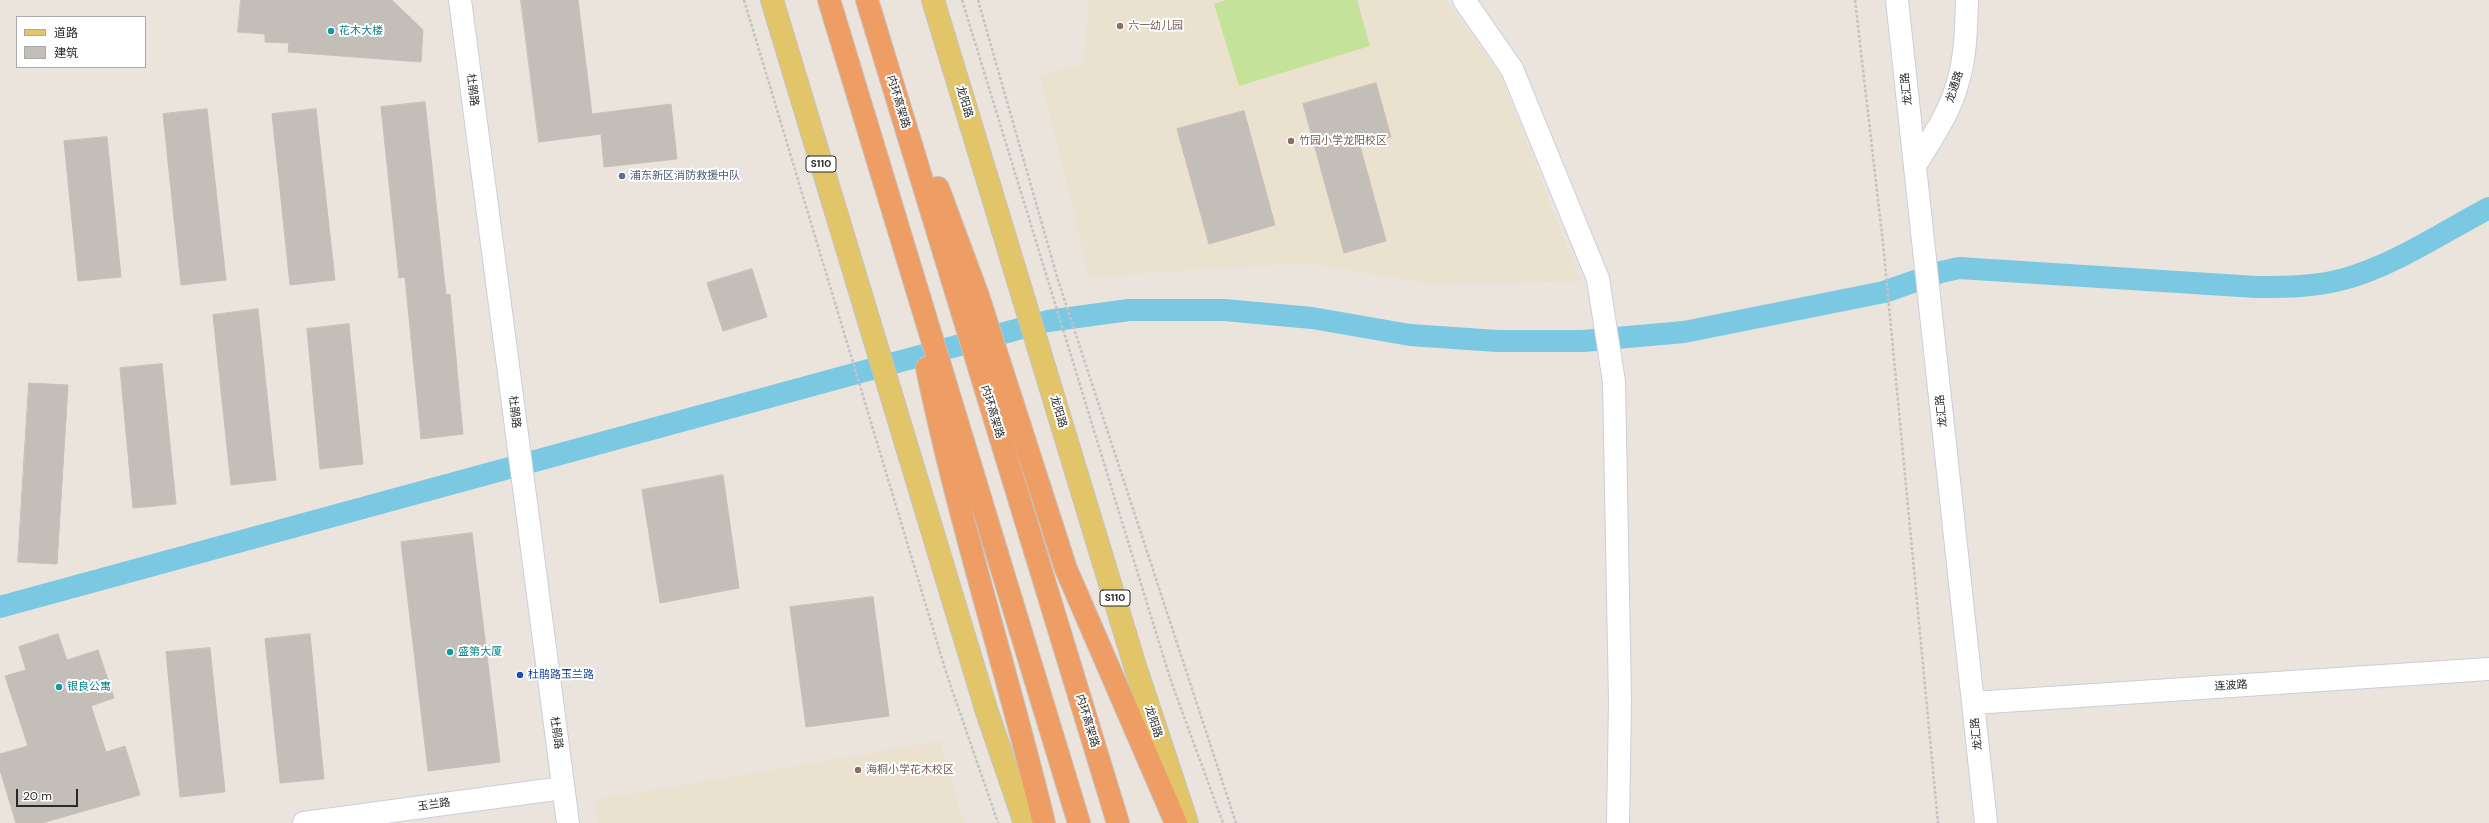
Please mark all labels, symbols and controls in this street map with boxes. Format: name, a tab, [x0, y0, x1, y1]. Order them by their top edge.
legend	[16, 16, 146, 68]
place label: 六一幼儿园	[1128, 19, 1183, 33]
marker: 六一幼儿园	[1115, 21, 1125, 31]
place label: 花木大楼	[339, 24, 383, 38]
text: 道路	[54, 25, 78, 41]
marker: 花木大楼	[326, 26, 336, 36]
text: 建筑	[54, 45, 78, 61]
street label: 龙通路	[1944, 69, 1966, 105]
street label: 龙汇路	[1899, 72, 1915, 106]
street label: 杜鹃路	[463, 73, 481, 107]
street label: 内环高架路	[884, 74, 912, 130]
street label: 龙阳路	[953, 84, 975, 120]
place label: 竹园小学龙阳校区	[1299, 134, 1387, 148]
marker: 竹园小学龙阳校区	[1286, 136, 1296, 146]
road number: S110	[806, 156, 836, 172]
place label: 浦东新区消防救援中队	[630, 169, 740, 183]
marker: 浦东新区消防救援中队	[617, 171, 627, 181]
street label: 内环高架路	[978, 384, 1006, 440]
street label: 龙阳路	[1047, 394, 1069, 430]
street label: 龙汇路	[1934, 394, 1950, 428]
street label: 杜鹃路	[505, 395, 523, 429]
road number: S110	[1100, 590, 1130, 606]
place label: 盛第大厦	[458, 645, 502, 659]
marker: 盛第大厦	[445, 647, 455, 657]
place label: 杜鹃路玉兰路	[528, 668, 594, 682]
marker: 杜鹃路玉兰路	[515, 670, 525, 680]
street label: 连波路	[2214, 678, 2248, 694]
place label: 银良公寓	[67, 680, 111, 694]
marker: 银良公寓	[54, 682, 64, 692]
street label: 内环高架路	[1073, 693, 1101, 749]
street label: 龙阳路	[1142, 704, 1164, 740]
street label: 杜鹃路	[547, 716, 565, 750]
street label: 龙汇路	[1969, 717, 1985, 751]
place label: 海桐小学花木校区	[866, 763, 954, 777]
marker: 海桐小学花木校区	[853, 765, 863, 775]
scale bar	[18, 781, 80, 807]
text: 20 m	[23, 788, 52, 804]
street label: 玉兰路	[417, 796, 451, 814]

